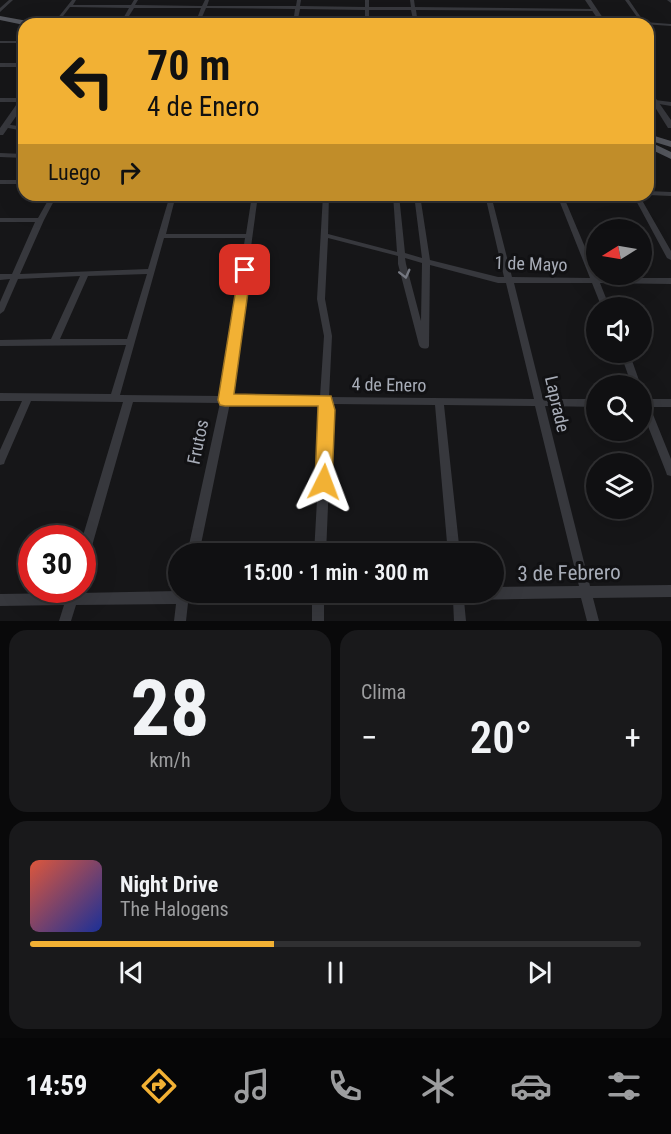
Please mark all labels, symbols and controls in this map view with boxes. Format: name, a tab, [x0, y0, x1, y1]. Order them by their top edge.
text: 70 m	[147, 41, 230, 90]
icon: left	[48, 42, 126, 120]
text: 4 de Enero	[147, 91, 259, 123]
icon: right	[113, 156, 146, 189]
text: Luego	[48, 160, 101, 185]
north arrow	[586, 219, 652, 285]
map controls	[586, 219, 652, 519]
pin	[219, 244, 270, 295]
street label: 1 de Mayo	[494, 252, 568, 275]
icon: arrive	[228, 253, 261, 286]
one-way arrow	[397, 269, 410, 279]
button: sound	[586, 297, 652, 363]
street label: 4 de Enero	[351, 373, 427, 396]
street label: Laprade	[541, 374, 574, 434]
button: search	[586, 375, 652, 441]
street label: Frutos	[183, 418, 212, 466]
position arrow	[292, 450, 356, 514]
button: layers	[586, 453, 652, 519]
speed limit sign: 30	[18, 525, 96, 603]
text: 15:00 · 1 min · 300 m	[243, 560, 429, 585]
street label: 3 de Febrero	[517, 560, 621, 586]
text: 28	[131, 663, 209, 754]
text: Clima	[361, 680, 406, 704]
text: 20°	[470, 711, 532, 764]
text: −	[361, 718, 378, 757]
text: +	[625, 718, 641, 757]
text: km/h	[149, 748, 191, 772]
text: Night Drive	[120, 872, 218, 897]
text: The Halogens	[120, 897, 229, 921]
icon: previous	[115, 956, 148, 989]
icon: pause	[319, 956, 352, 989]
icon: next	[523, 956, 556, 989]
icon: directions	[138, 1065, 180, 1107]
icon: music	[231, 1065, 273, 1107]
icon: phone	[324, 1065, 366, 1107]
icon: climate	[417, 1065, 459, 1107]
icon: car	[510, 1065, 552, 1107]
icon: filters	[603, 1065, 645, 1107]
text: 14:59	[26, 1070, 87, 1102]

